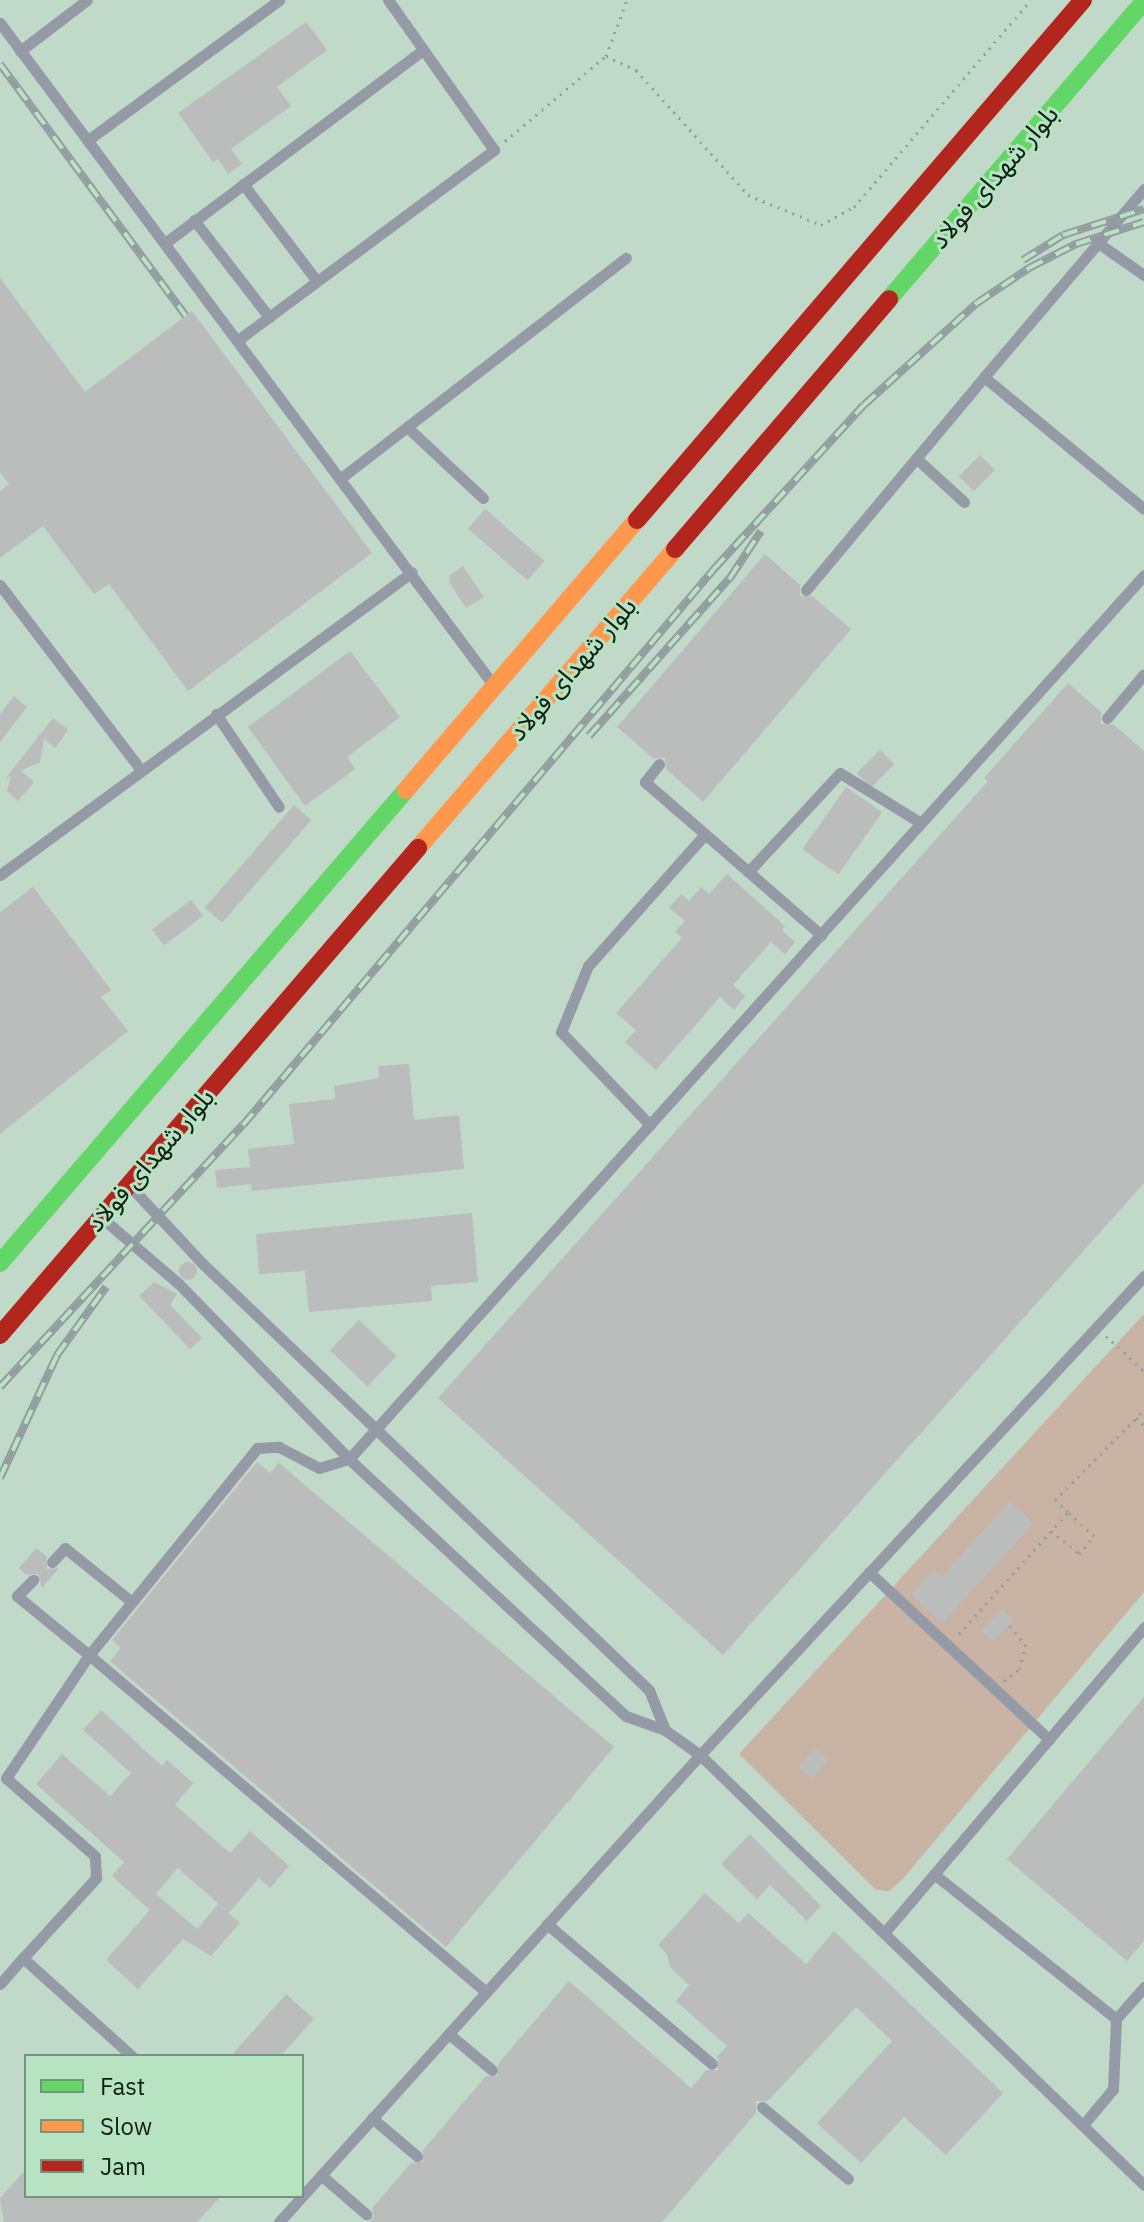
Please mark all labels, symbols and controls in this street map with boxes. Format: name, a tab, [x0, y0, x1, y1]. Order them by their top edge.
street label: بلوار شهدای فولاد	[923, 99, 1065, 255]
street label: بلوار شهدای فولاد	[501, 591, 643, 747]
street label: بلوار شهدای فولاد	[79, 1082, 221, 1238]
legend	[24, 2054, 304, 2198]
text: Fast	[100, 2070, 145, 2102]
text: Slow	[100, 2110, 152, 2142]
text: Jam	[100, 2150, 146, 2182]

